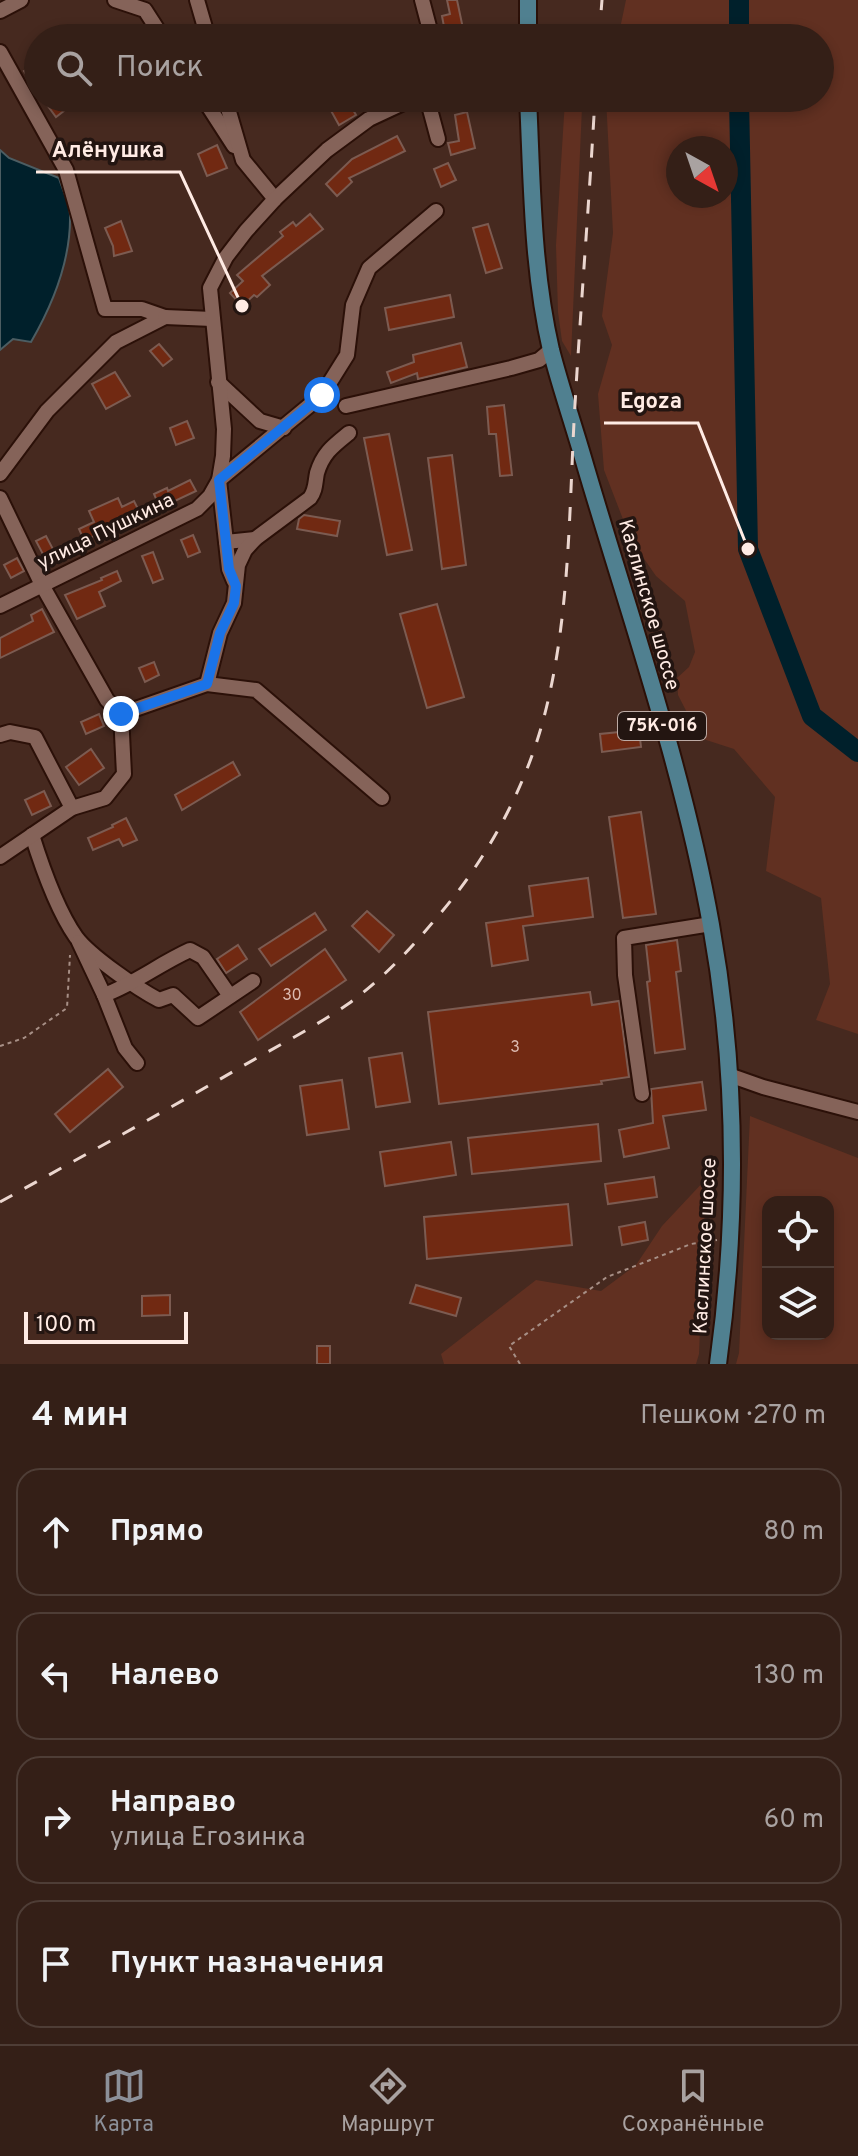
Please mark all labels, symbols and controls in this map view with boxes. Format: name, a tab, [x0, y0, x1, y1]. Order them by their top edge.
search box	[24, 24, 834, 112]
icon: search	[52, 46, 96, 90]
text: Поиск	[116, 50, 204, 87]
callout: Алёнушка	[36, 126, 180, 172]
north arrow	[666, 136, 738, 208]
text: Алёнушка	[52, 138, 164, 165]
route start	[304, 377, 340, 413]
callout: Egoza	[604, 377, 698, 423]
text: Egoza	[620, 389, 682, 416]
street label: улица Пушкина	[33, 488, 179, 576]
street label: Каслинское шоссе	[611, 516, 685, 694]
route end	[103, 696, 139, 732]
road number: 75К-016	[618, 712, 706, 740]
house number: 30	[282, 986, 302, 1006]
house number: 3	[510, 1038, 520, 1058]
street label: Каслинское шоссе	[688, 1157, 724, 1335]
map controls	[762, 1196, 834, 1340]
button: locate	[762, 1196, 834, 1268]
button: layers	[762, 1268, 834, 1340]
scale bar	[24, 1308, 188, 1344]
text: 100 m	[36, 1312, 96, 1339]
text: 4 мин	[32, 1395, 129, 1438]
text: Пешком · 270 m	[640, 1400, 826, 1433]
icon: ahead	[34, 1510, 78, 1554]
text: Прямо	[110, 1514, 204, 1551]
text: 80 m	[764, 1516, 824, 1549]
icon: left	[34, 1654, 78, 1698]
text: Налево	[110, 1658, 219, 1695]
text: 130 m	[754, 1660, 824, 1693]
text: Направо	[110, 1785, 236, 1822]
icon: right	[34, 1798, 78, 1842]
text: 60 m	[764, 1804, 824, 1837]
text: улица Егозинка	[110, 1822, 305, 1855]
icon: arrive	[34, 1942, 78, 1986]
text: Пункт назначения	[110, 1946, 384, 1983]
tab: Карта	[94, 2064, 154, 2139]
tab: Маршрут	[341, 2064, 435, 2139]
tab: Сохранённые	[622, 2064, 764, 2139]

